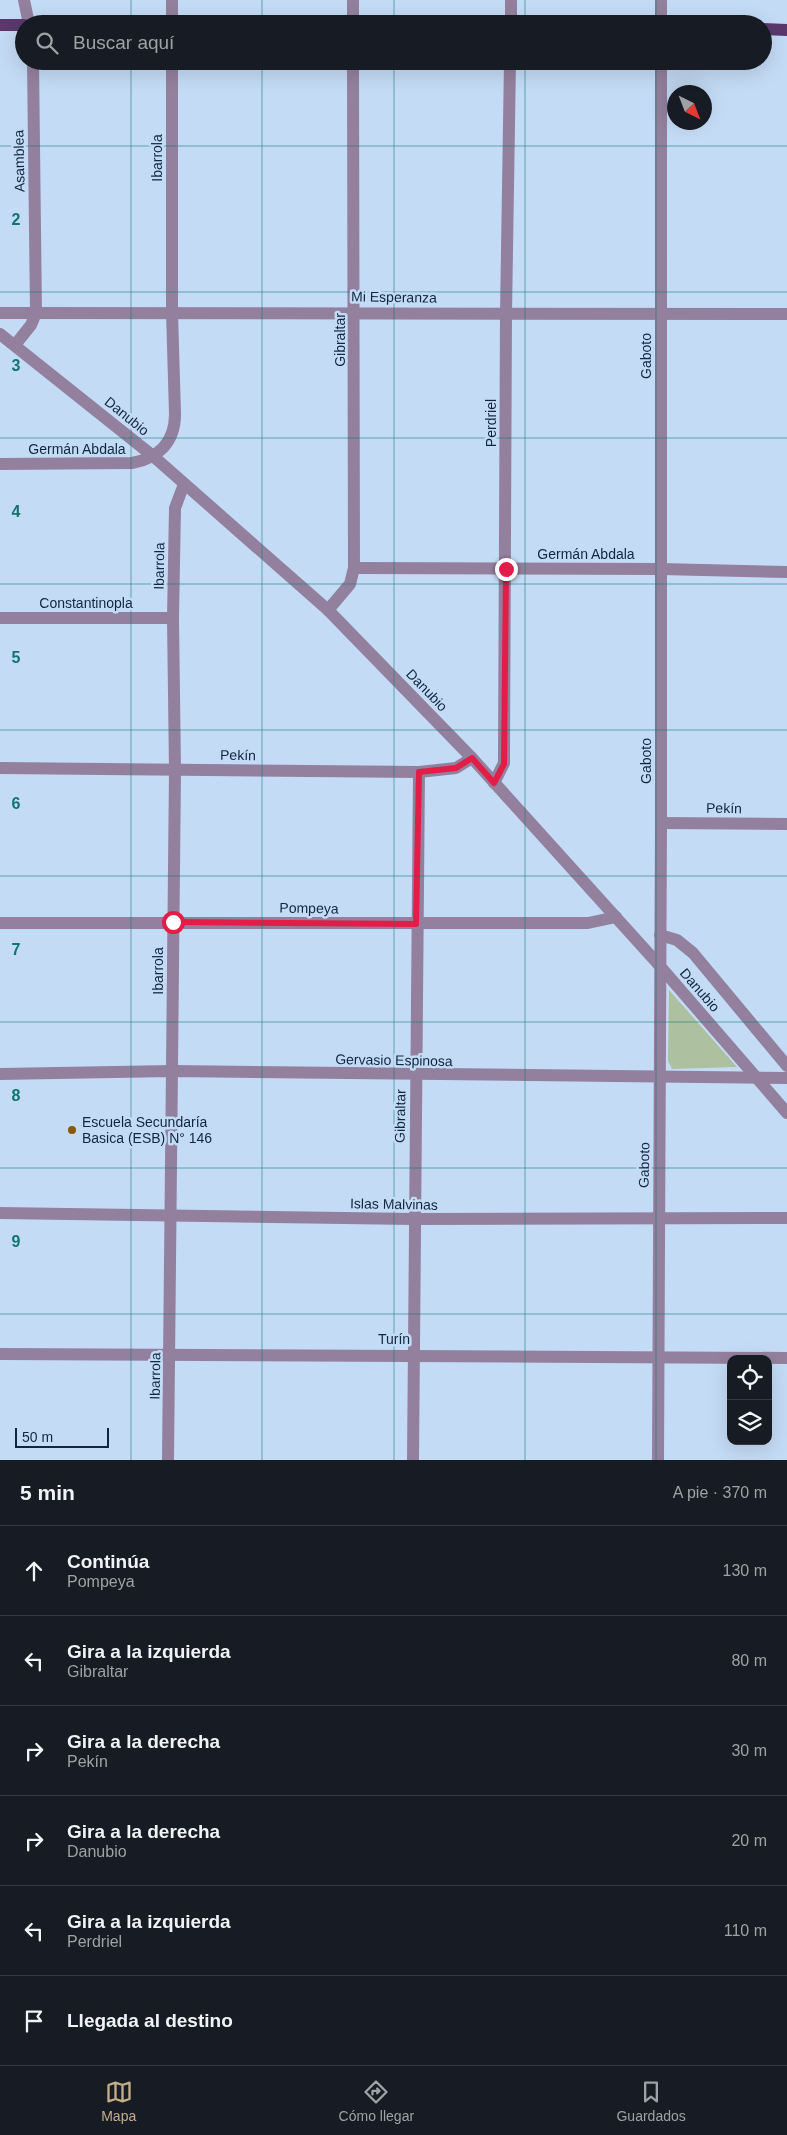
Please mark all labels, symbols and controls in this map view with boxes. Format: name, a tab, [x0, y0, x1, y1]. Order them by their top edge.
search box	[15, 15, 772, 70]
icon: search	[33, 29, 61, 57]
text: Buscar aquí	[73, 32, 174, 53]
north arrow	[667, 85, 712, 130]
street label: Asamblea	[10, 130, 28, 192]
street label: Ibarrola	[149, 134, 165, 182]
text: 2	[12, 211, 21, 228]
street label: Mi Esperanza	[351, 288, 437, 306]
street label: Gibraltar	[332, 313, 348, 367]
street label: Gaboto	[638, 333, 654, 379]
text: 3	[12, 357, 21, 374]
street label: Danubio	[102, 393, 152, 439]
street label: Perdriel	[483, 399, 499, 447]
street label: Germán Abdala	[28, 441, 126, 457]
text: 4	[12, 503, 21, 520]
street label: Ibarrola	[151, 542, 167, 590]
street label: Germán Abdala	[537, 546, 635, 562]
route end	[495, 558, 518, 581]
street label: Constantinopla	[39, 595, 133, 611]
text: 5	[12, 649, 21, 666]
street label: Danubio	[403, 666, 451, 714]
street label: Gaboto	[638, 738, 654, 784]
street label: Pekín	[220, 747, 256, 763]
text: 6	[12, 795, 21, 812]
street label: Pekín	[706, 800, 742, 816]
street label: Pompeya	[279, 899, 339, 917]
route start	[162, 911, 185, 934]
text: 7	[12, 941, 21, 958]
street label: Ibarrola	[150, 947, 166, 995]
street label: Danubio	[677, 965, 723, 1015]
street label: Gervasio Espinosa	[335, 1051, 453, 1069]
text: 8	[12, 1087, 21, 1104]
street label: Gibraltar	[392, 1089, 408, 1143]
place label: Escuela Secundaría Basica (ESB) N° 146	[82, 1114, 212, 1146]
marker: Escuela Secundaría Basica (ESB) N° 146	[66, 1124, 78, 1136]
street label: Gaboto	[636, 1142, 652, 1188]
street label: Islas Malvinas	[350, 1195, 438, 1213]
text: 9	[12, 1233, 21, 1250]
street label: Turín	[378, 1331, 410, 1347]
street label: Ibarrola	[147, 1352, 163, 1400]
map controls	[727, 1355, 772, 1445]
button: locate	[727, 1355, 772, 1400]
button: layers	[727, 1400, 772, 1445]
scale bar	[15, 1425, 109, 1448]
text: 50 m	[22, 1429, 53, 1445]
text: 5 min	[20, 1481, 75, 1504]
text: A pie · 370 m	[673, 1484, 767, 1501]
text: Continúa	[67, 1551, 149, 1572]
icon: ahead	[20, 1557, 48, 1585]
text: 130 m	[723, 1562, 767, 1579]
text: Pompeya	[67, 1573, 135, 1590]
text: Gira a la izquierda	[67, 1641, 231, 1662]
icon: left	[20, 1647, 48, 1675]
text: 80 m	[731, 1652, 767, 1669]
text: Gibraltar	[67, 1663, 128, 1680]
text: Gira a la derecha	[67, 1731, 220, 1752]
icon: right	[20, 1737, 48, 1765]
text: 30 m	[731, 1742, 767, 1759]
text: Pekín	[67, 1753, 108, 1770]
text: Gira a la derecha	[67, 1821, 220, 1842]
icon: right	[20, 1827, 48, 1855]
text: 20 m	[731, 1832, 767, 1849]
text: Danubio	[67, 1843, 127, 1860]
text: Gira a la izquierda	[67, 1911, 231, 1932]
icon: left	[20, 1917, 48, 1945]
text: 110 m	[724, 1922, 767, 1939]
text: Perdriel	[67, 1933, 122, 1950]
icon: arrive	[20, 2007, 48, 2035]
text: Llegada al destino	[67, 2010, 233, 2031]
tab: Mapa	[101, 2078, 136, 2124]
tab: Cómo llegar	[339, 2078, 414, 2124]
tab: Guardados	[616, 2078, 686, 2124]

